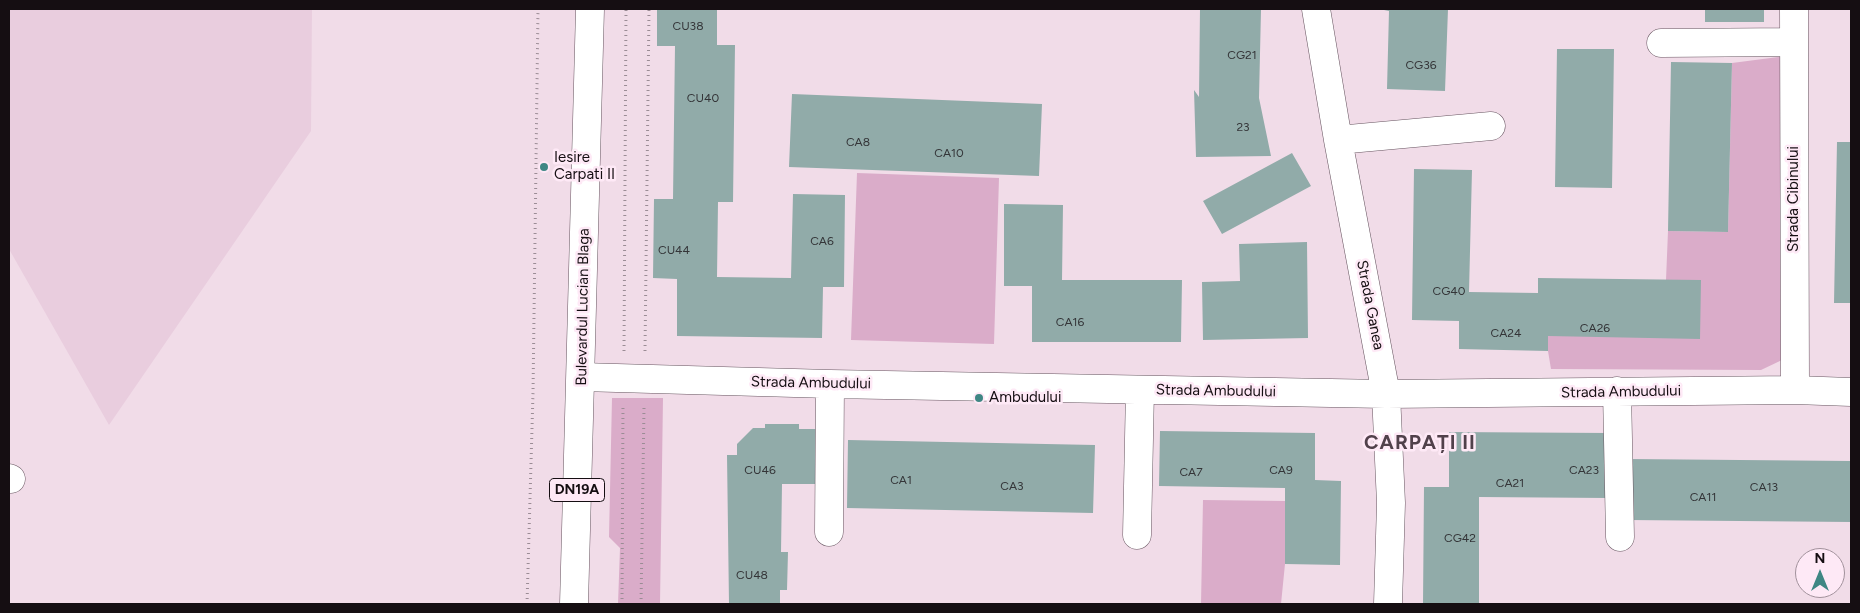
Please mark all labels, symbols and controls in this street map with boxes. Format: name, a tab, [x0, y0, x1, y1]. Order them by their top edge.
house number: CU38	[672, 19, 704, 33]
house number: CG21	[1227, 48, 1257, 62]
house number: CG36	[1405, 58, 1437, 72]
house number: CU40	[687, 91, 719, 105]
house number: 23	[1236, 120, 1250, 134]
house number: CA8	[846, 135, 870, 149]
house number: CA10	[934, 146, 964, 160]
street label: Strada Cibinului	[1785, 146, 1803, 252]
place label: Iesire Carpati II	[554, 149, 615, 184]
marker: Iesire Carpati II	[538, 161, 550, 173]
street label: Bulevardul Lucian Blaga	[573, 228, 593, 386]
house number: CA6	[810, 234, 834, 248]
house number: CU44	[658, 243, 690, 257]
street label: Strada Ganea	[1352, 259, 1388, 351]
house number: CG40	[1433, 284, 1465, 298]
house number: CA16	[1056, 315, 1084, 329]
house number: CA26	[1580, 321, 1610, 335]
house number: CA24	[1491, 326, 1521, 340]
street label: Strada Ambudului	[751, 373, 871, 393]
street label: Strada Ambudului	[1156, 381, 1276, 401]
street label: Strada Ambudului	[1561, 382, 1681, 402]
place label: Ambudului	[989, 389, 1061, 407]
marker: Ambudului	[973, 392, 985, 404]
district label: CARPAȚI II	[1363, 431, 1477, 455]
house number: CU46	[744, 463, 776, 477]
house number: CA9	[1269, 463, 1293, 477]
house number: CA23	[1569, 463, 1599, 477]
house number: CA7	[1179, 465, 1203, 479]
house number: CA1	[890, 473, 912, 487]
house number: CA21	[1496, 476, 1524, 490]
road number: DN19A	[550, 478, 604, 502]
house number: CA3	[1000, 479, 1024, 493]
house number: CA13	[1750, 480, 1778, 494]
house number: CA11	[1690, 490, 1716, 504]
house number: CG42	[1444, 531, 1476, 545]
north arrow	[1795, 548, 1845, 598]
text: N	[1815, 550, 1825, 567]
house number: CU48	[736, 568, 768, 582]

